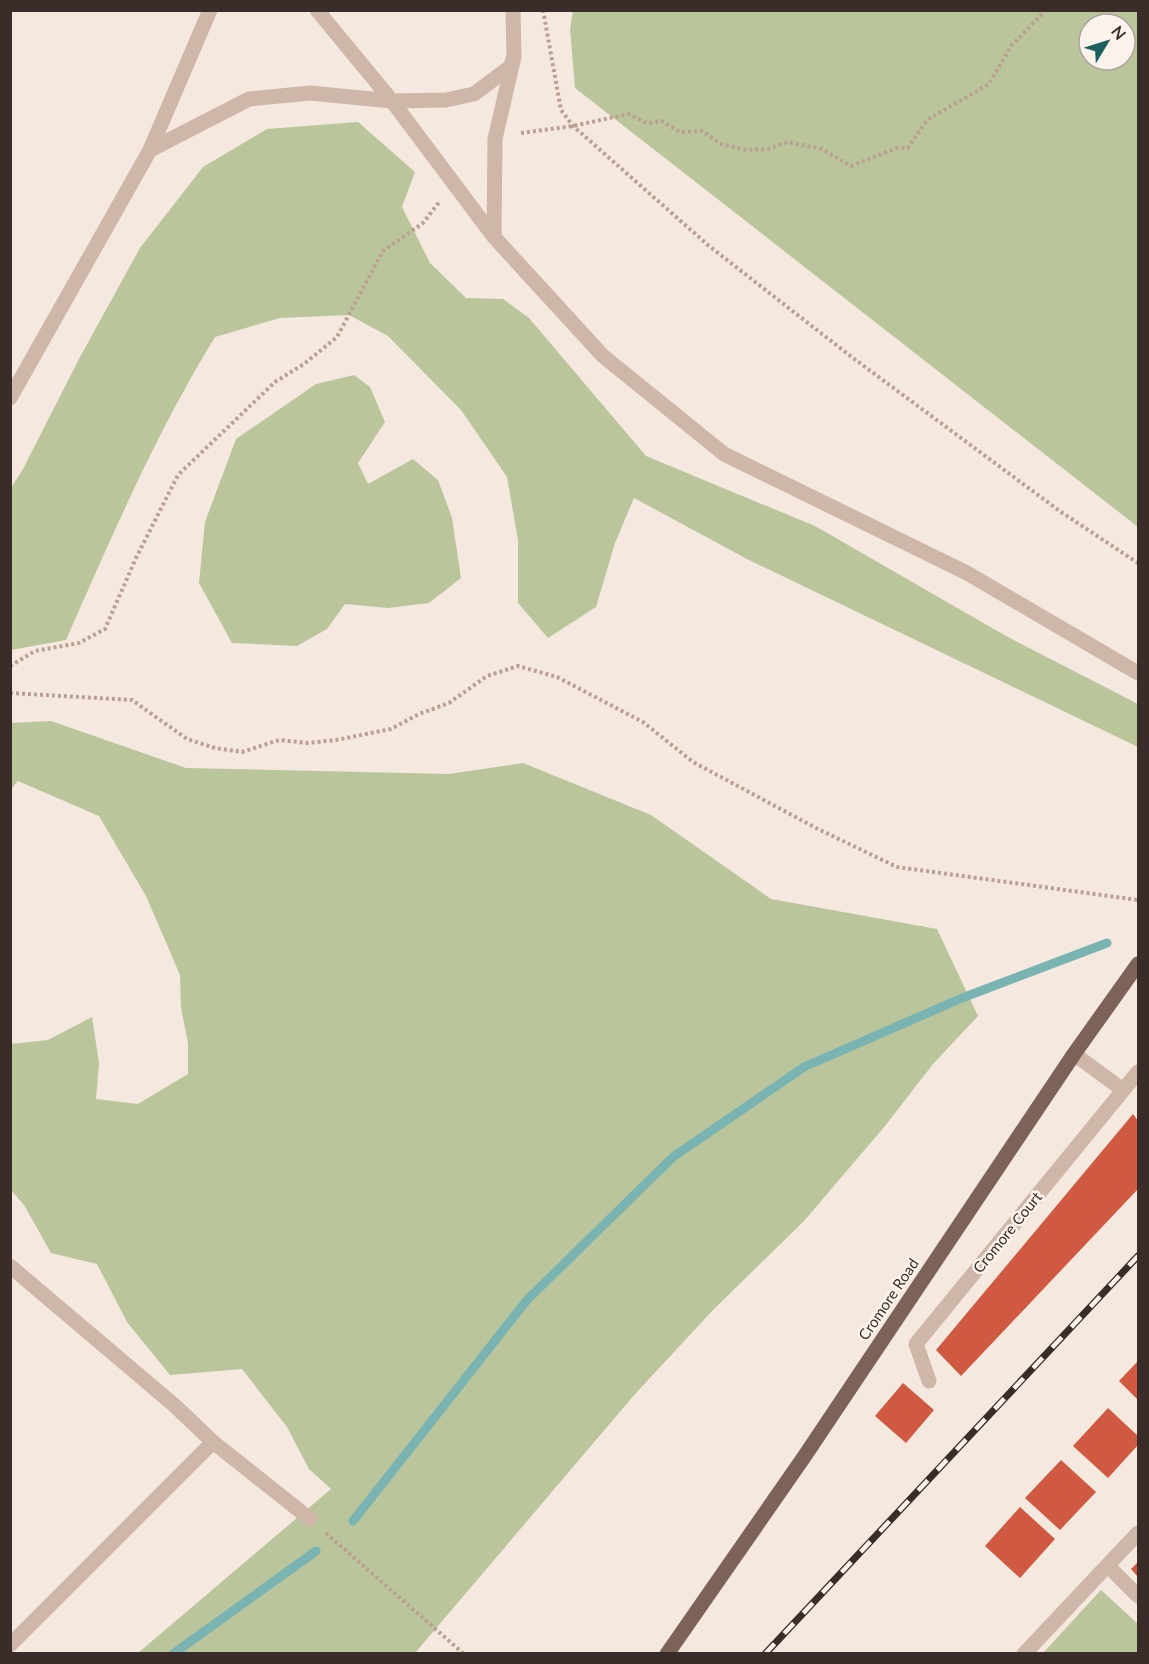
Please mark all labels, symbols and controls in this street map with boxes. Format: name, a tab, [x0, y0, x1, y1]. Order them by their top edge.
north arrow	[1077, 12, 1137, 72]
text: N	[1108, 22, 1130, 43]
street label: Cromore Court	[969, 1187, 1046, 1276]
street label: Cromore Road	[854, 1255, 922, 1343]

